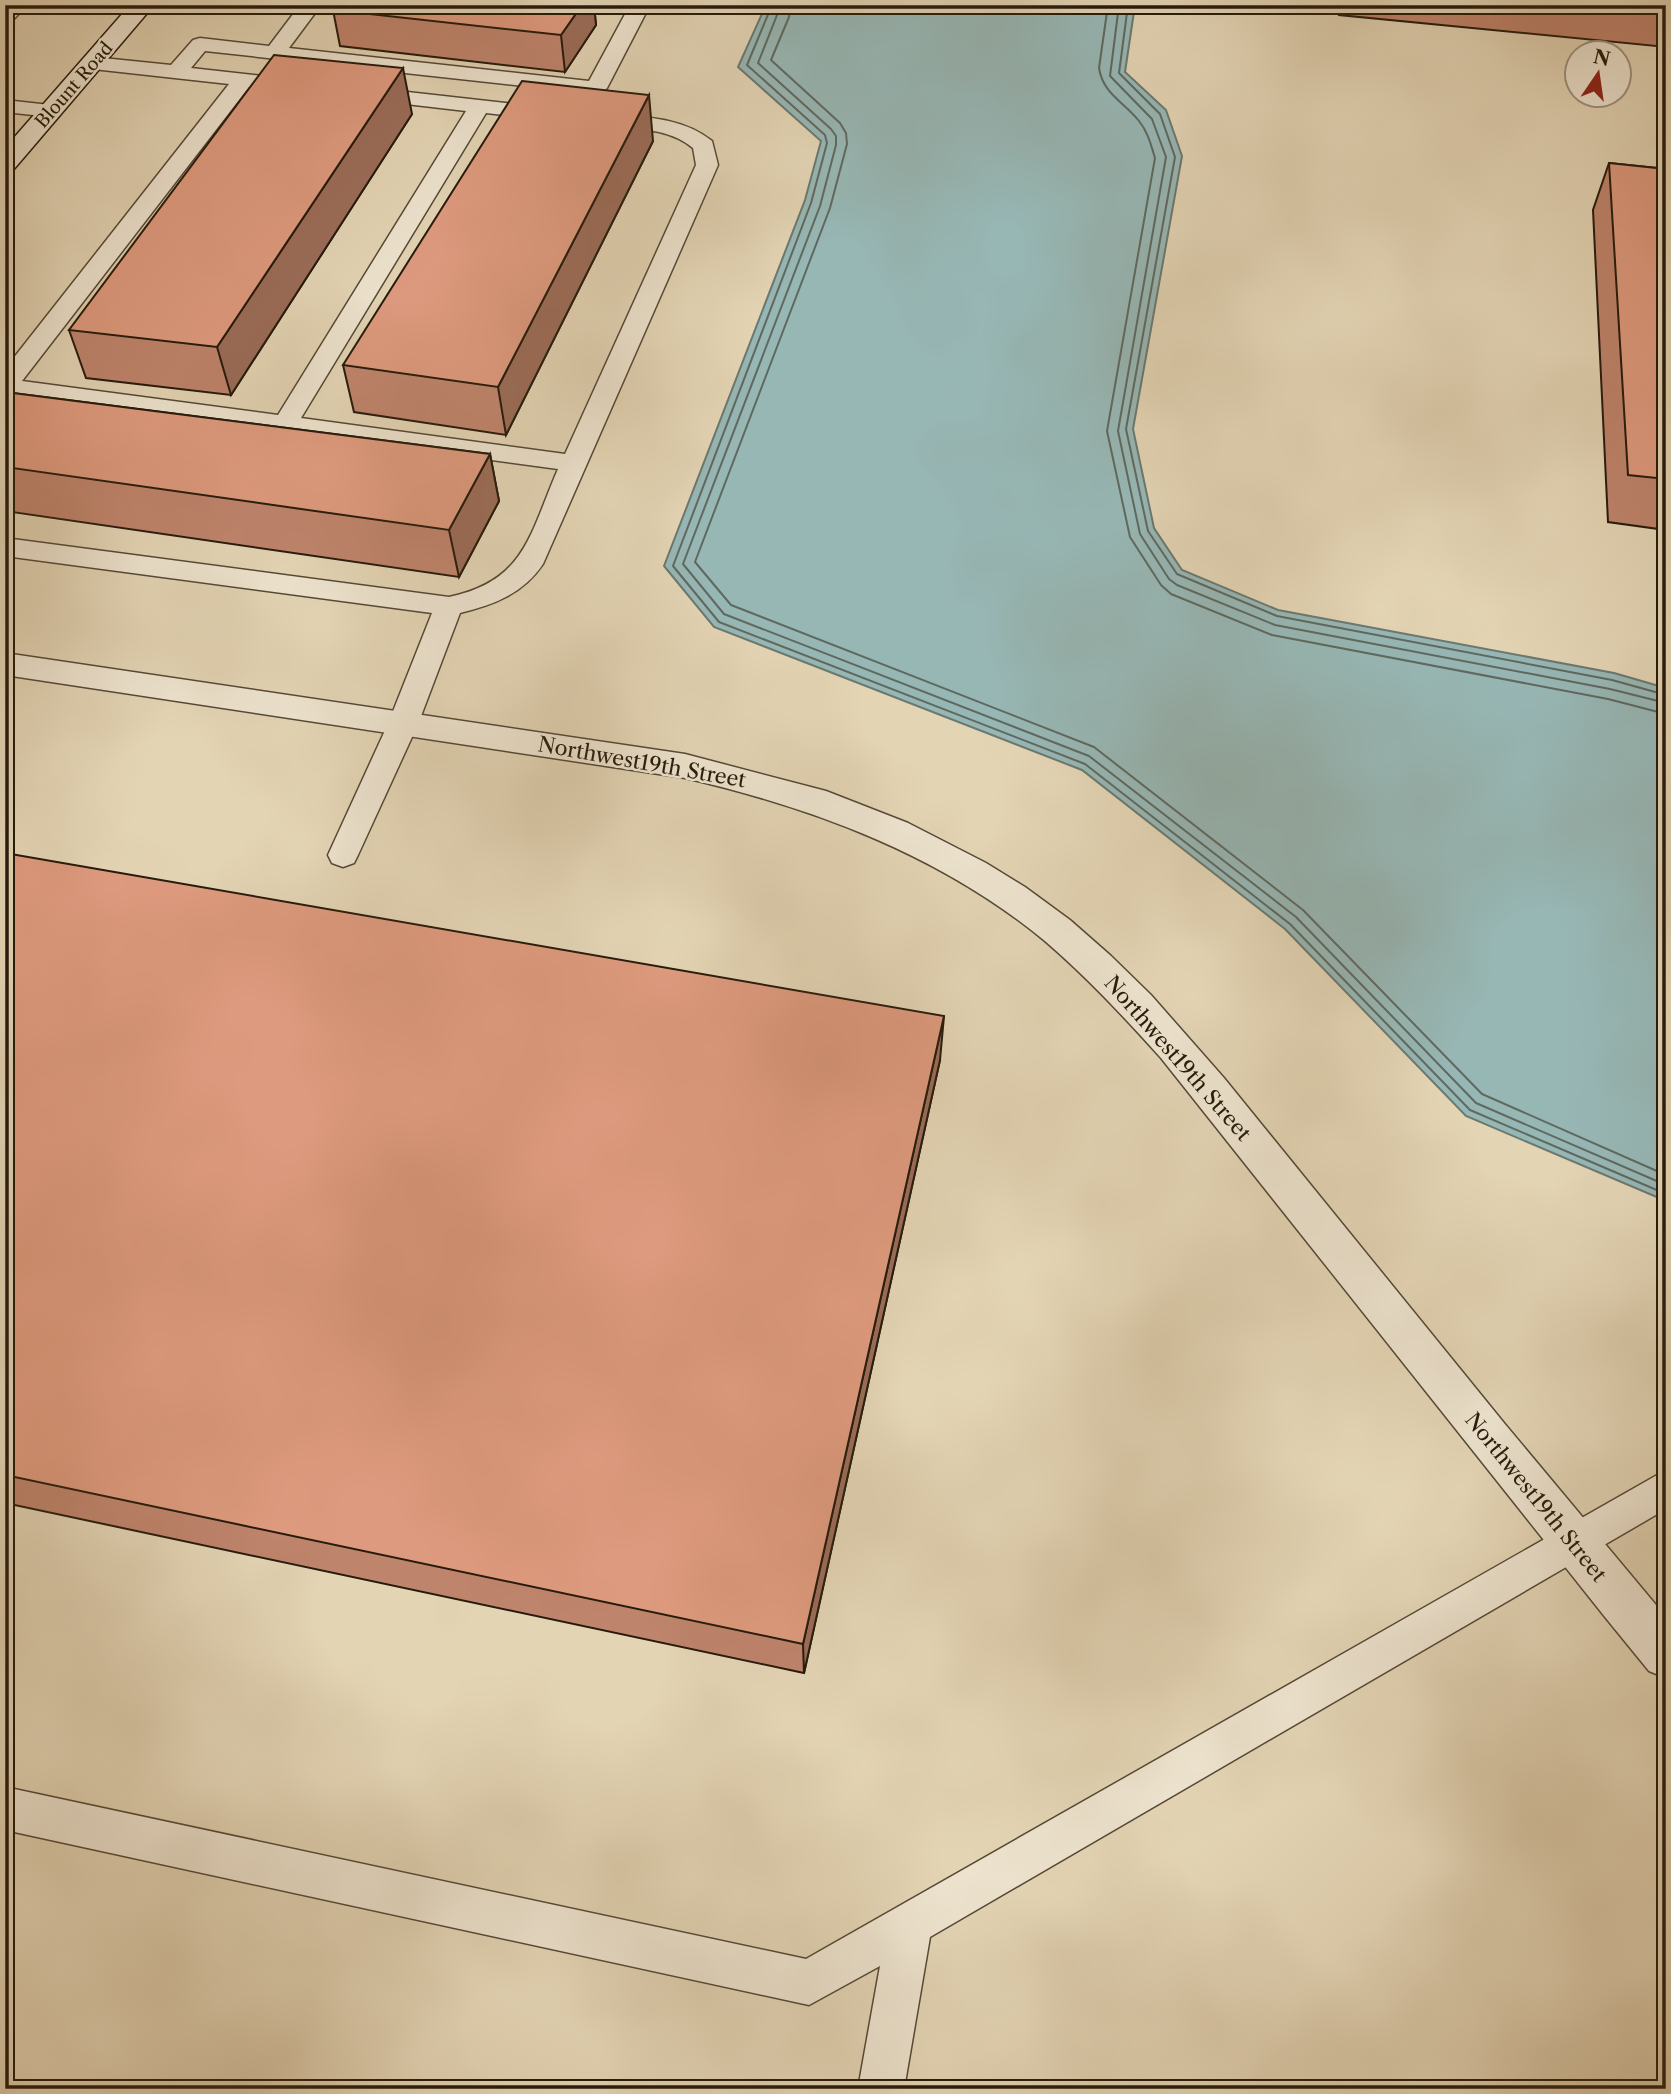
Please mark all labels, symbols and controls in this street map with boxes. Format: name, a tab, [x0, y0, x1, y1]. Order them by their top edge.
street label: Blount Road	[31, 37, 117, 133]
north arrow	[1562, 38, 1632, 108]
text: N	[1591, 45, 1612, 71]
street label: Northwest19th Street	[536, 731, 748, 793]
street label: Northwest19th Street	[1100, 970, 1257, 1146]
street label: Northwest19th Street	[1460, 1407, 1612, 1587]

